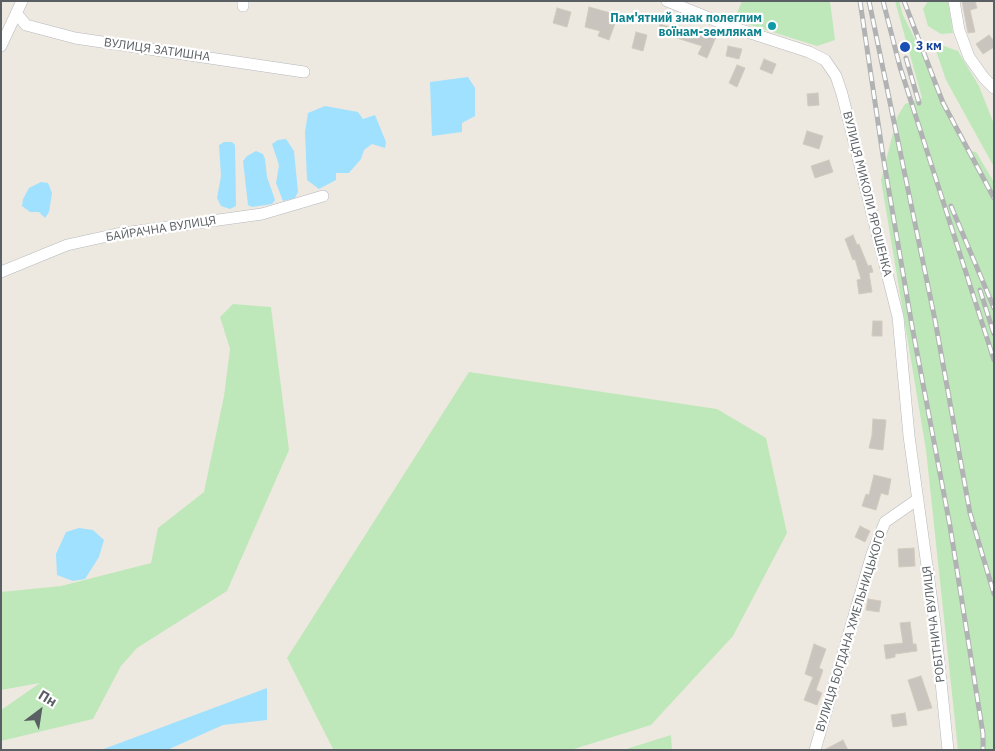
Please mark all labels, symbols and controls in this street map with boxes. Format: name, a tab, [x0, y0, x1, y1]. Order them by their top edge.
place label: Пам'ятний знак полеглим воїнам-землякам	[610, 12, 762, 40]
marker: Пам'ятний знак полеглим воїнам-землякам	[766, 20, 778, 32]
street label: ВУЛИЦЯ ЗАТИШНА	[103, 35, 211, 65]
marker: 3 км	[898, 40, 912, 54]
place label: 3 км	[916, 40, 942, 54]
street label: ВУЛИЦЯ МИКОЛИ ЯРОШЕНКА	[839, 110, 895, 278]
street label: БАЙРАЧНА ВУЛИЦЯ	[105, 213, 217, 245]
street label: ВУЛИЦЯ БОГДАНА ХМЕЛЬНИЦЬКОГО	[813, 528, 889, 734]
street label: РОБІТНИЧА ВУЛИЦЯ	[920, 565, 948, 683]
north arrow	[15, 686, 65, 736]
text: Пн	[35, 686, 60, 711]

